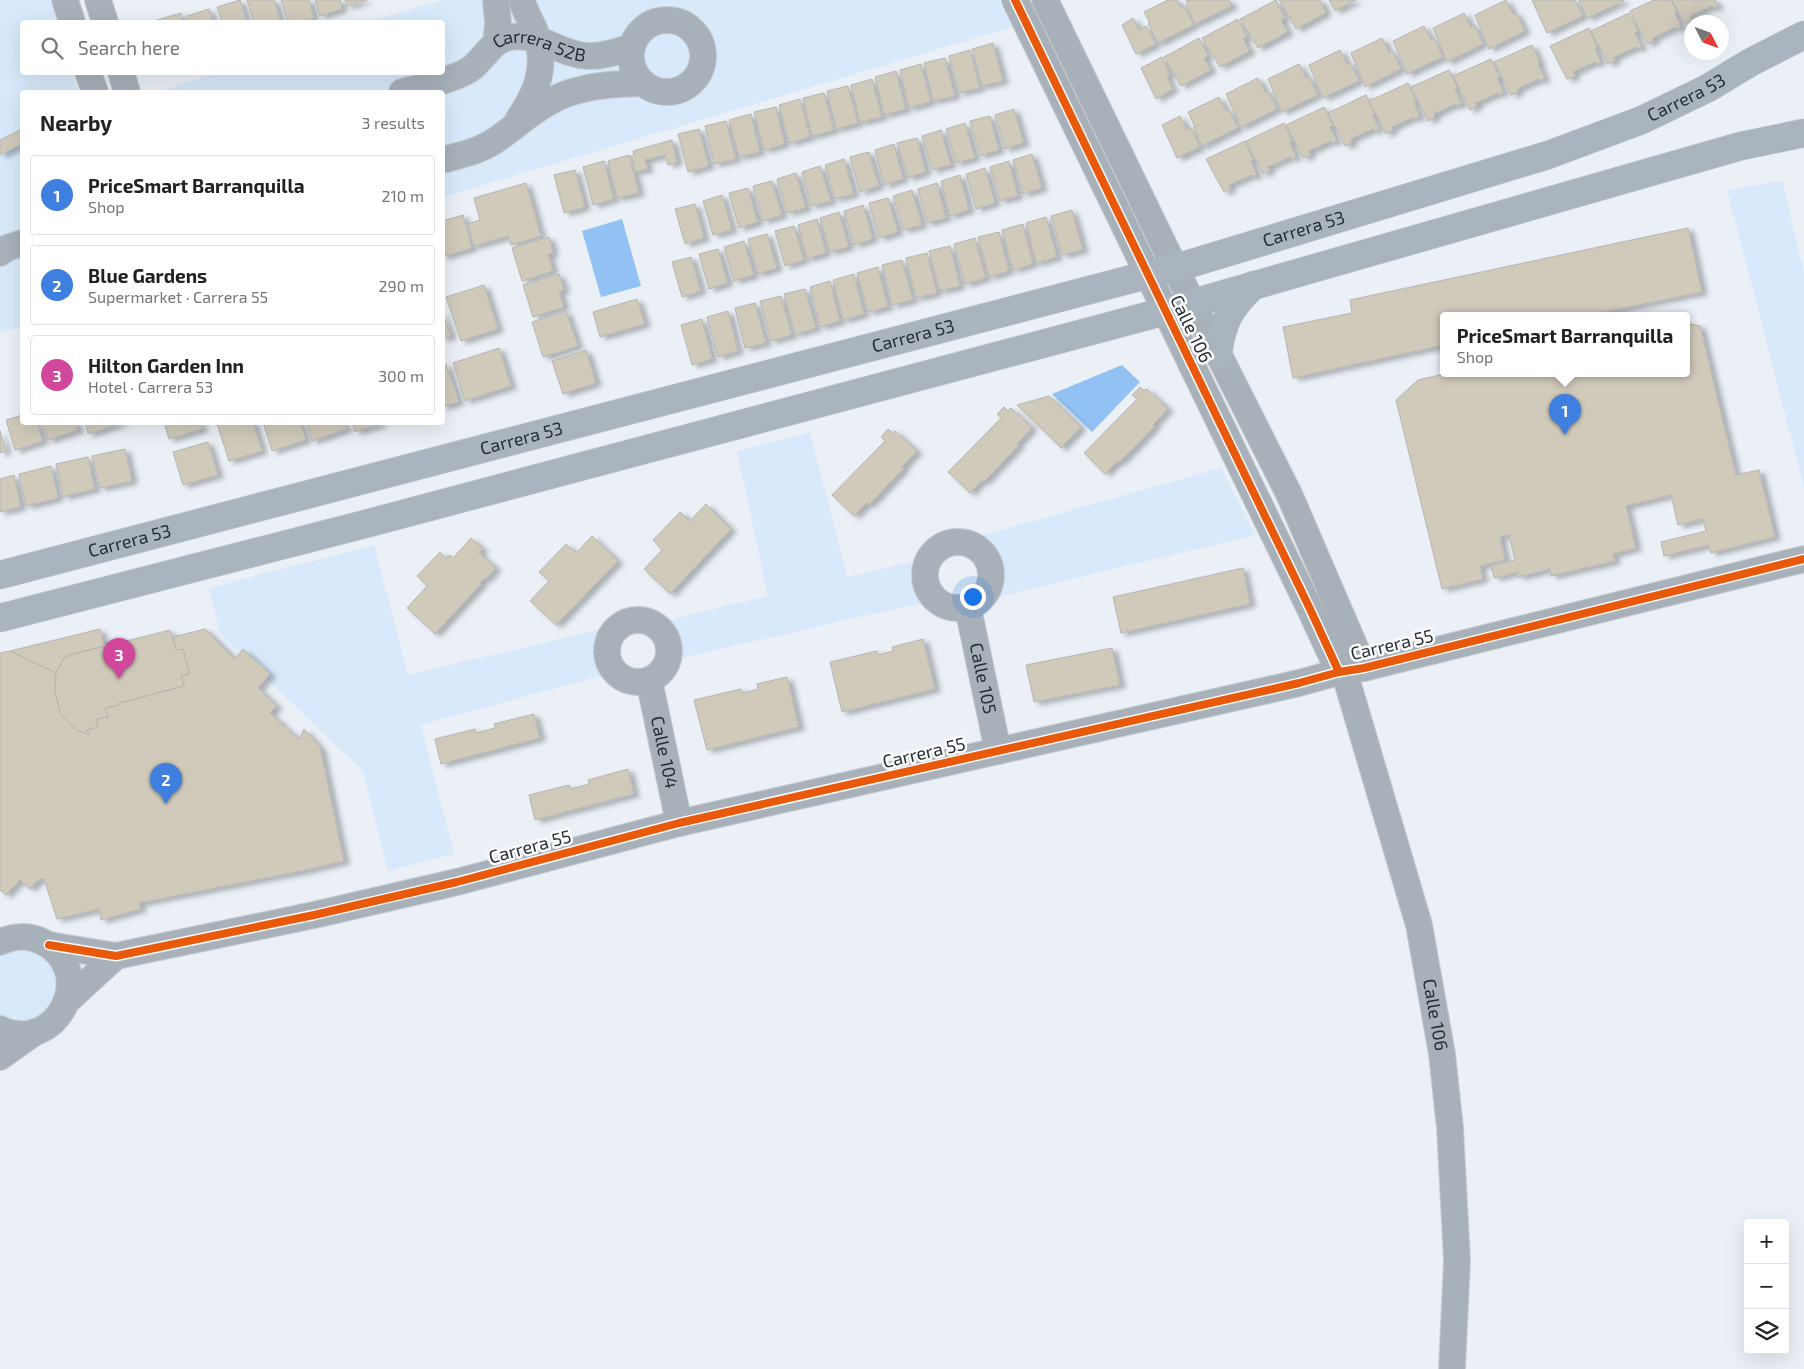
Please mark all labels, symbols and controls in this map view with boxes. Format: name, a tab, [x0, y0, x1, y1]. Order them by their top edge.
north arrow	[1684, 15, 1729, 60]
search box	[20, 20, 445, 75]
street label: Carrera 52B	[488, 24, 588, 66]
icon: search	[38, 34, 66, 62]
text: Search here	[78, 36, 180, 59]
street label: Carrera 53	[1643, 68, 1729, 126]
text: Nearby	[40, 110, 112, 135]
text: 3 results	[362, 113, 425, 132]
text: PriceSmart Barranquilla	[88, 174, 305, 197]
text: 1	[54, 186, 60, 205]
text: 210 m	[381, 186, 424, 205]
text: Shop	[88, 197, 125, 216]
street label: Carrera 53	[1260, 205, 1347, 251]
text: Blue Gardens	[88, 264, 207, 287]
text: 2	[52, 276, 62, 295]
text: 290 m	[379, 276, 424, 295]
text: Supermarket · Carrera 55	[88, 287, 268, 306]
street label: Calle 106	[1166, 291, 1218, 366]
popup	[1440, 312, 1690, 377]
street label: Carrera 53	[869, 314, 957, 357]
text: PriceSmart Barranquilla	[1457, 324, 1673, 347]
text: Shop	[1457, 347, 1493, 366]
text: Hilton Garden Inn	[88, 354, 244, 377]
text: 3	[52, 366, 62, 385]
text: 300 m	[378, 366, 424, 385]
text: Hotel · Carrera 53	[88, 377, 213, 396]
pin: 1	[1549, 394, 1581, 435]
street label: Carrera 53	[477, 416, 565, 459]
street label: Carrera 53	[86, 519, 173, 561]
your location	[960, 584, 986, 610]
street label: Carrera 55	[1348, 624, 1435, 664]
pin: 3	[103, 638, 135, 679]
street label: Calle 105	[966, 641, 1002, 716]
street label: Calle 104	[647, 714, 684, 791]
street label: Carrera 55	[880, 732, 967, 772]
pin: 2	[150, 763, 182, 804]
street label: Carrera 55	[486, 824, 573, 868]
street label: Calle 106	[1419, 977, 1453, 1052]
map controls	[1744, 1219, 1789, 1354]
button: +	[1744, 1219, 1789, 1264]
button: −	[1744, 1264, 1789, 1309]
button: layers	[1744, 1309, 1789, 1354]

